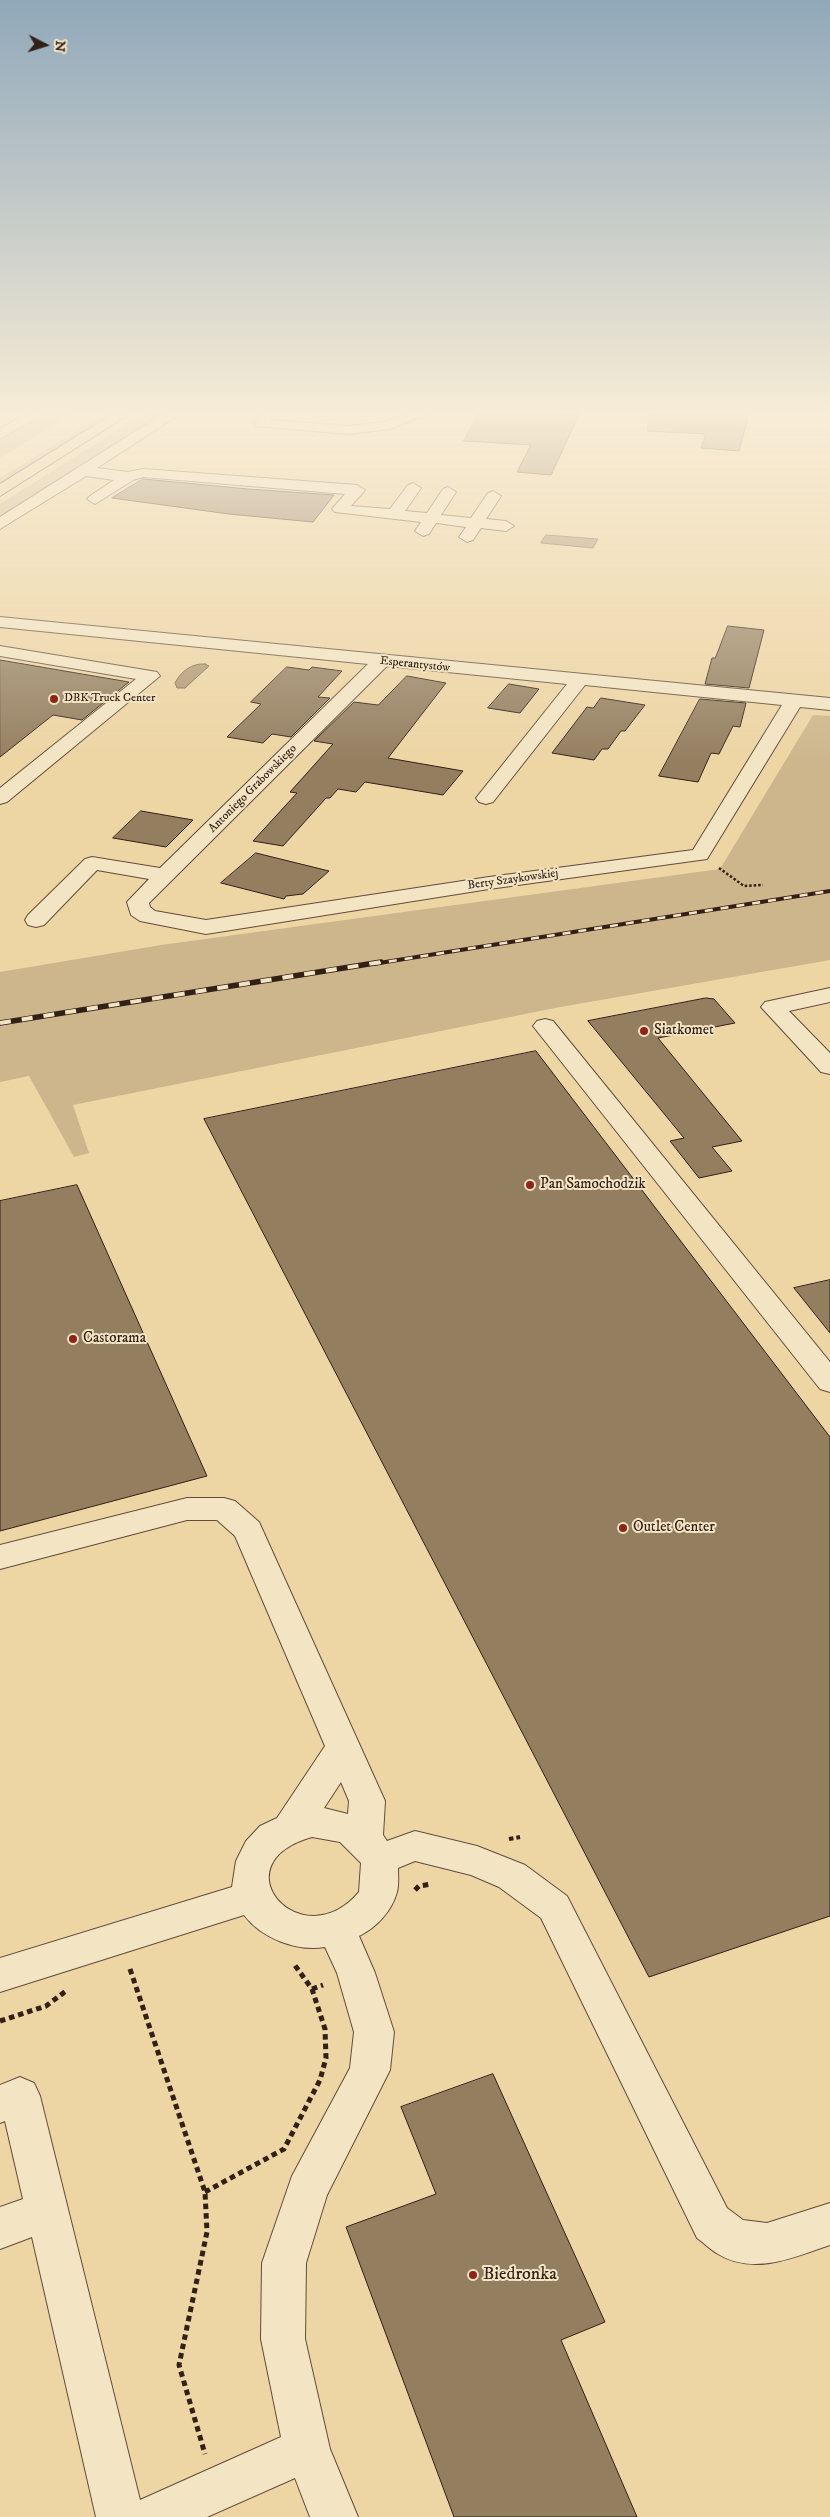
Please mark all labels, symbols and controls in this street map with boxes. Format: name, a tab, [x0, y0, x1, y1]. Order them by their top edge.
north arrow	[20, 20, 70, 70]
text: N	[50, 40, 69, 53]
street label: Esperantystów	[379, 654, 451, 676]
place label: DBK Truck Center	[64, 692, 156, 706]
marker: DBK Truck Center	[48, 693, 60, 705]
street label: Antoniego Grabowskiego	[206, 742, 300, 836]
street label: Berty Szaykowskiej	[467, 867, 559, 893]
place label: Siatkomet	[654, 1022, 714, 1040]
marker: Siatkomet	[638, 1025, 650, 1037]
place label: Pan Samochodzik	[540, 1176, 646, 1194]
marker: Pan Samochodzik	[524, 1179, 536, 1191]
place label: Castorama	[83, 1330, 146, 1348]
marker: Castorama	[67, 1333, 79, 1345]
place label: Outlet Center	[633, 1519, 715, 1537]
marker: Outlet Center	[617, 1522, 629, 1534]
place label: Biedronka	[483, 2264, 557, 2286]
marker: Biedronka	[467, 2269, 479, 2281]

